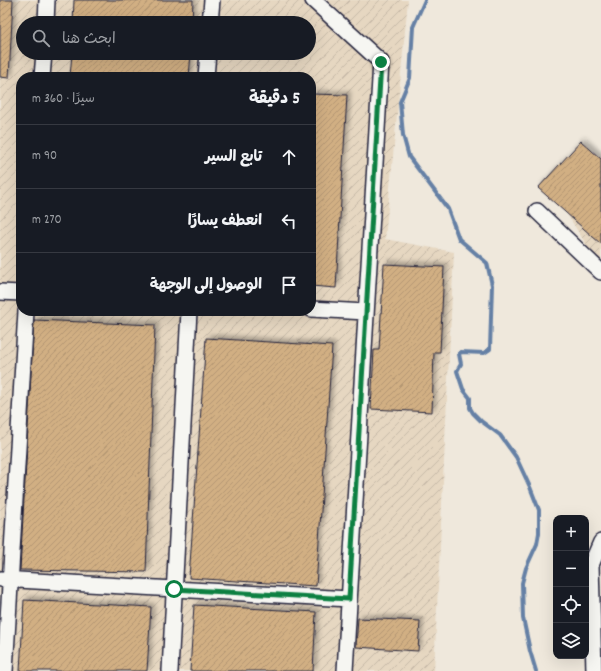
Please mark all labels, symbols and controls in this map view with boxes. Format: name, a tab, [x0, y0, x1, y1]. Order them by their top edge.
search box	[16, 16, 316, 60]
icon: search	[30, 27, 52, 49]
text: ابحث هنا	[62, 29, 116, 51]
route end	[372, 53, 390, 71]
text: 5 دقيقة	[249, 88, 300, 112]
text: سيرًا · 360 m	[32, 90, 95, 109]
icon: ahead	[278, 146, 300, 168]
text: 90 m	[32, 147, 57, 166]
text: تابع السير	[205, 147, 262, 169]
icon: left	[278, 210, 300, 232]
text: 270 m	[32, 211, 62, 230]
text: انعطف يسارًا	[188, 211, 262, 233]
icon: arrive	[278, 274, 300, 296]
text: الوصول إلى الوجهة	[150, 275, 262, 297]
map controls	[553, 515, 589, 659]
button: +	[553, 515, 589, 551]
button: −	[553, 551, 589, 587]
route start	[165, 580, 183, 598]
button: locate	[553, 587, 589, 623]
button: layers	[553, 623, 589, 659]

